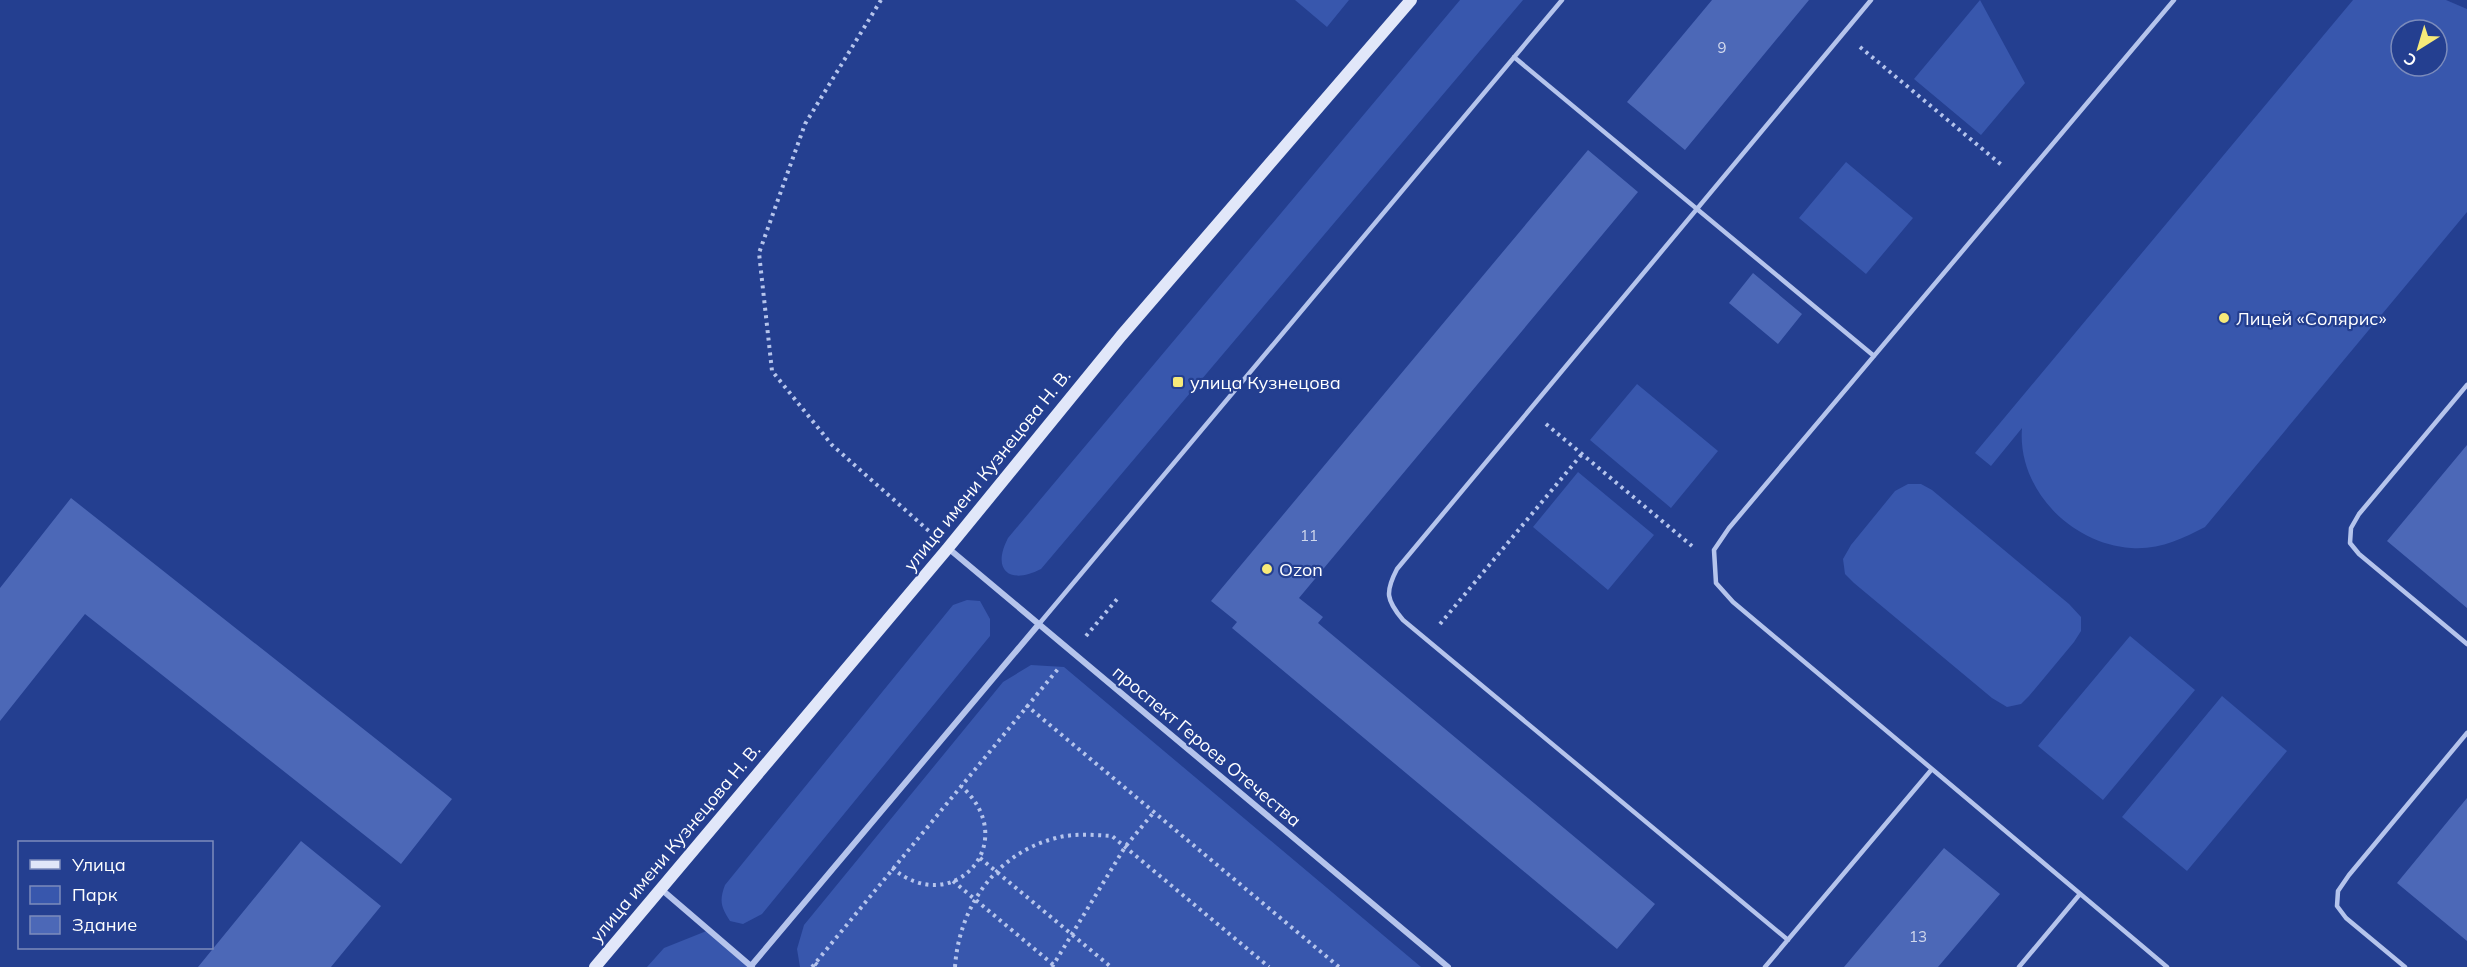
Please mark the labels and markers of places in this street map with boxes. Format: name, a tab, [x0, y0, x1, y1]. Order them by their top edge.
place label: Лицей «Солярис»	[2236, 307, 2386, 330]
marker: Лицей «Солярис»	[2217, 311, 2231, 325]
place label: улица Кузнецова	[1190, 371, 1341, 394]
marker: улица Кузнецова	[1171, 375, 1185, 389]
place label: Ozon	[1279, 558, 1323, 581]
marker: Ozon	[1260, 562, 1274, 576]

